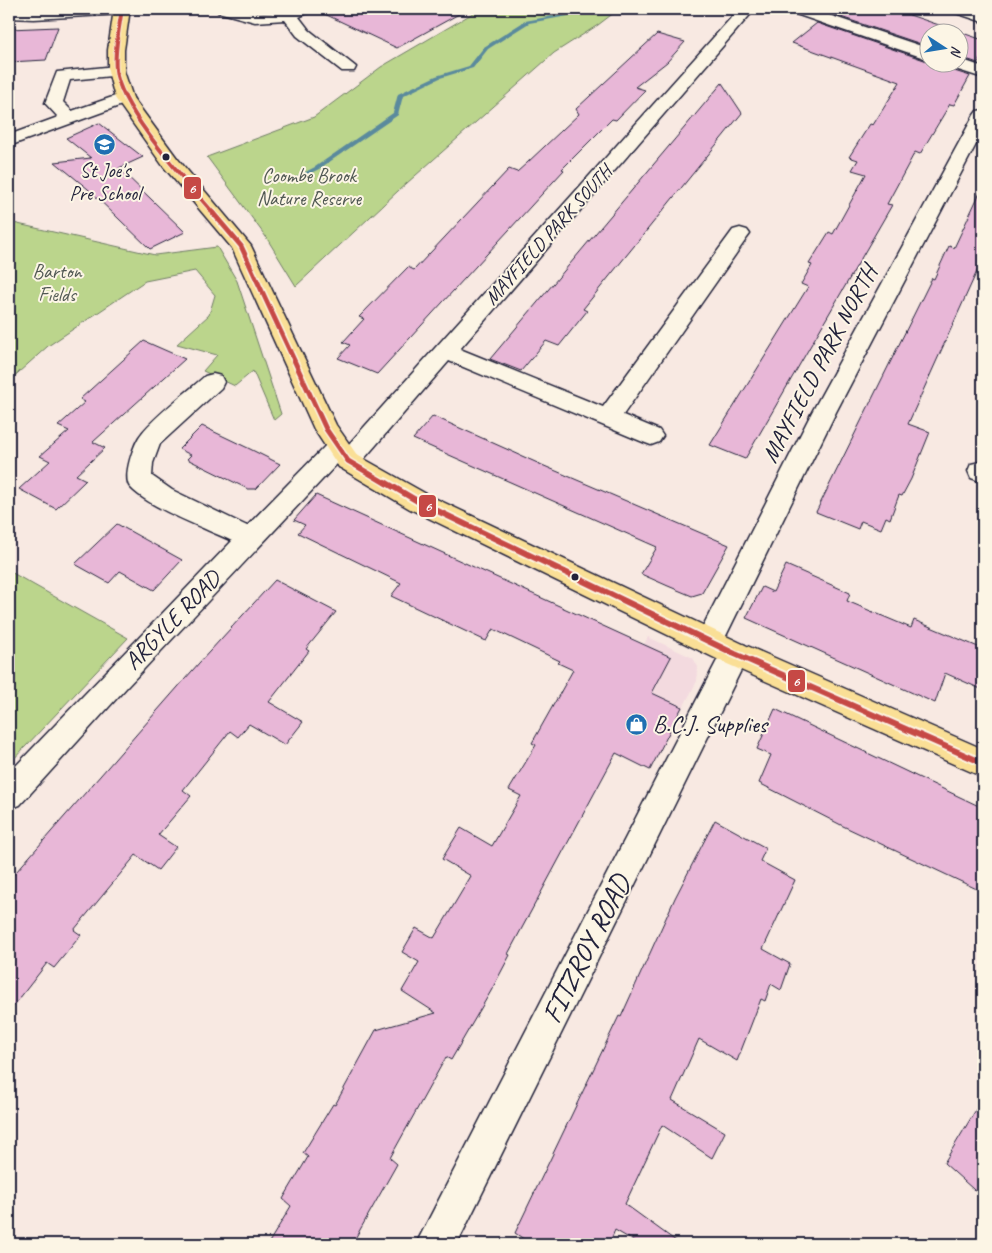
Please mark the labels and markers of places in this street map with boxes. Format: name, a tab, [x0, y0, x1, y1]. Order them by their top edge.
school or university icon: St Joe's Pre School	[93, 132, 117, 156]
unlabelled marker	[161, 152, 171, 162]
place label: St Joe's Pre School	[69, 158, 144, 206]
unlabelled marker	[570, 572, 580, 582]
place label: B.C.J. Supplies	[653, 709, 770, 739]
shop icon: B.C.J. Supplies	[625, 712, 649, 736]

